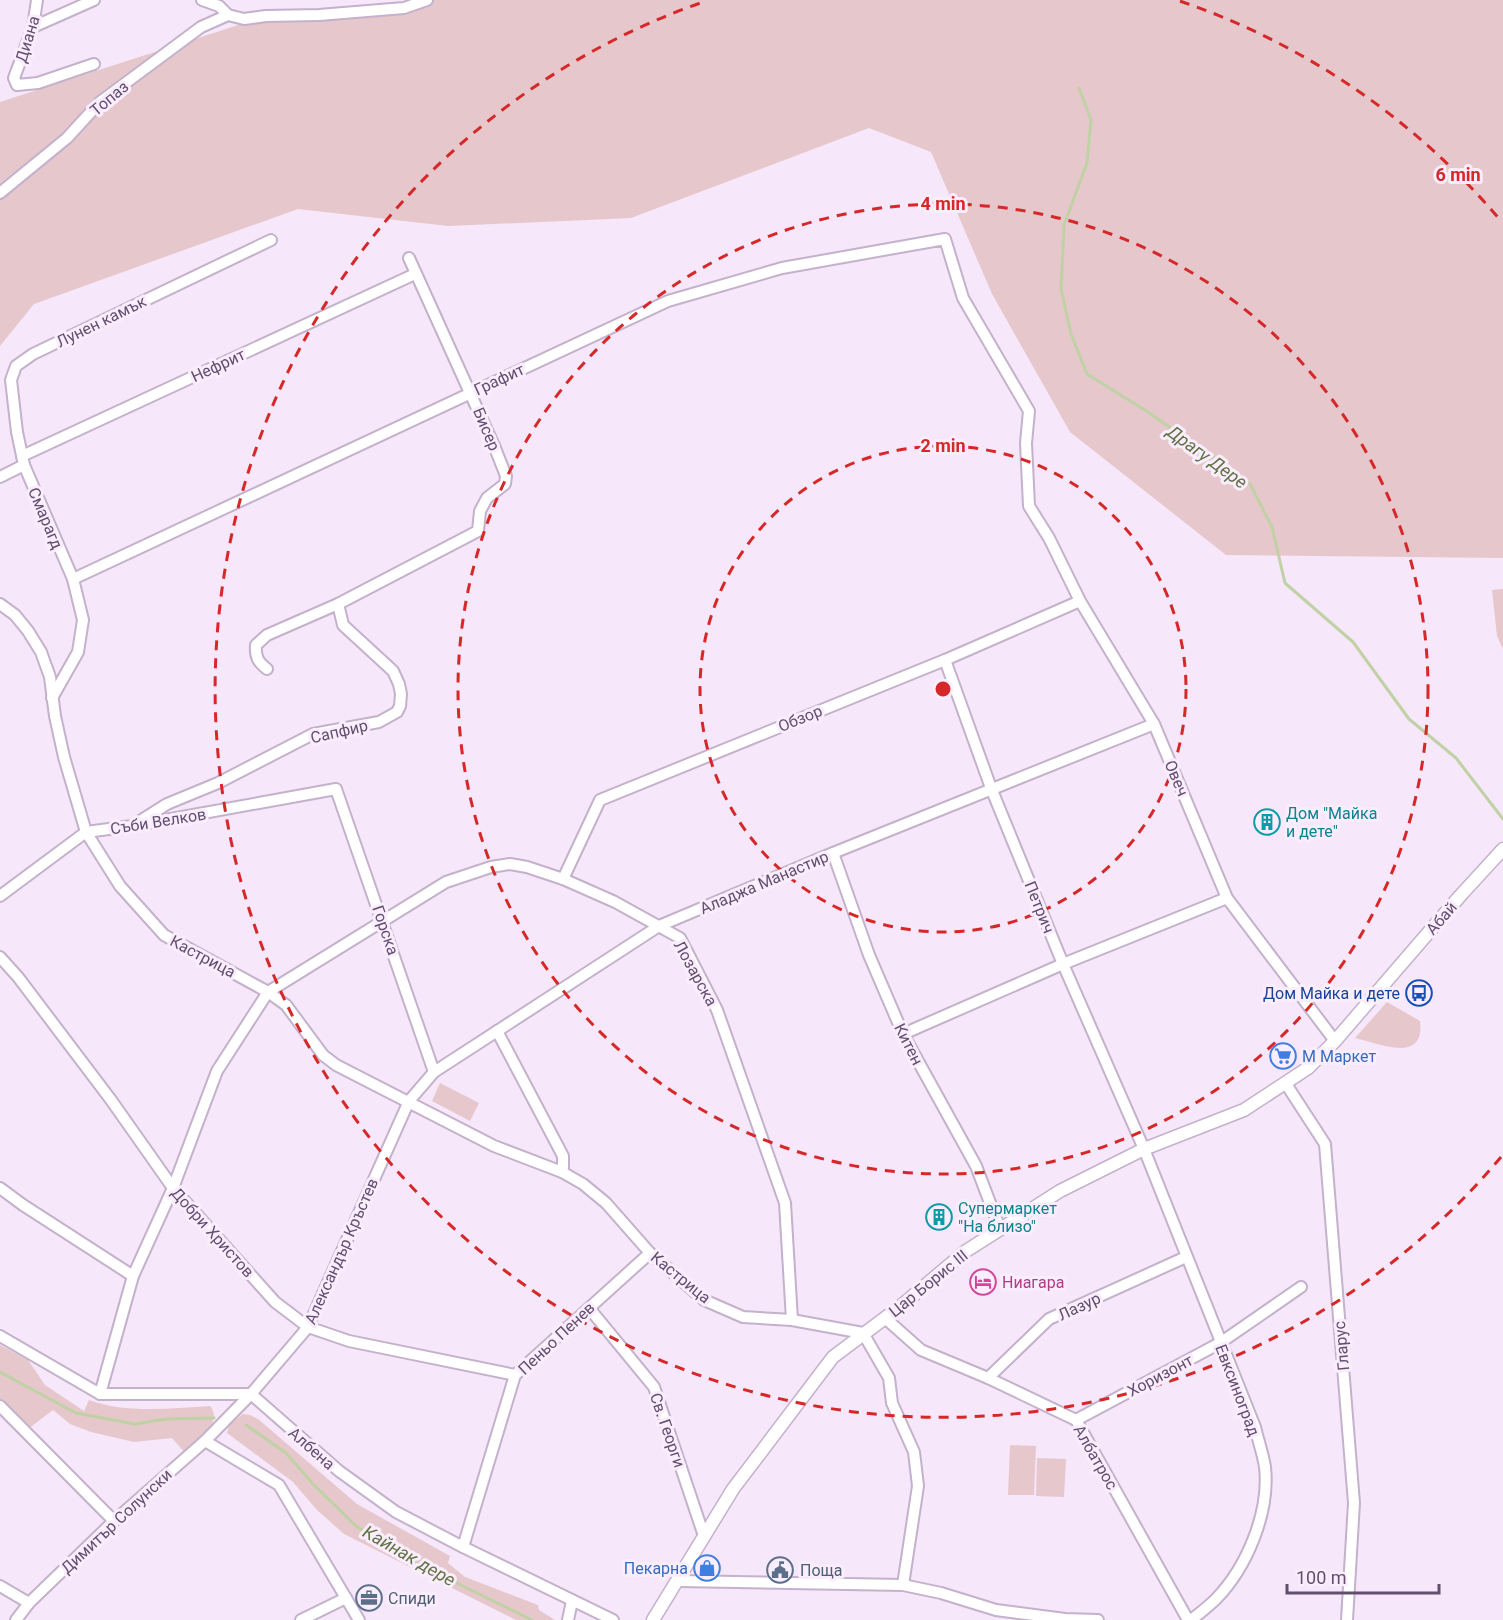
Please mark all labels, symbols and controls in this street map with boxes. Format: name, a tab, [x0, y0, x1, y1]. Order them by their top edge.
street label: Диана	[11, 13, 44, 65]
street label: Топаз	[86, 77, 132, 120]
text: 6 min	[1435, 164, 1481, 185]
text: 4 min	[920, 193, 966, 214]
street label: Лунен камък	[53, 291, 150, 351]
street label: Нефрит	[188, 345, 249, 386]
street label: Графит	[471, 359, 528, 399]
street label: Бисер	[469, 405, 504, 454]
water label: Драгу Дере	[1162, 419, 1251, 493]
text: 2 min	[920, 435, 966, 456]
street label: Смарагд	[24, 485, 67, 552]
centre of rings	[933, 679, 953, 699]
street label: Обзор	[775, 701, 825, 736]
street label: Сапфир	[309, 716, 370, 747]
street label: Овеч	[1160, 757, 1193, 799]
place label: Дом "Майка и дете"	[1286, 804, 1377, 841]
street label: Съби Велков	[109, 805, 207, 838]
building icon: Дом "Майка и дете"	[1252, 807, 1282, 837]
street label: Аладжа Манастир	[697, 847, 831, 918]
street label: Петрич	[1021, 878, 1059, 936]
street label: Абай	[1422, 898, 1461, 939]
street label: Горска	[368, 903, 403, 957]
street label: Кастрица	[167, 931, 239, 982]
street label: Лозарска	[670, 937, 721, 1009]
bus stop icon: Дом Майка и дете	[1404, 978, 1434, 1008]
place label: Дом Майка и дете	[1263, 984, 1400, 1003]
street label: Китен	[890, 1020, 927, 1068]
supermarket icon: М Маркет	[1268, 1041, 1298, 1071]
place label: М Маркет	[1302, 1047, 1377, 1066]
street label: Александър Кръстев	[301, 1175, 382, 1327]
street label: Добри Христов	[167, 1183, 258, 1281]
place label: Супермаркет "На близо"	[958, 1199, 1057, 1236]
building icon: Супермаркет "На близо"	[924, 1202, 954, 1232]
street label: Цар Борис III	[885, 1246, 972, 1321]
street label: Кастрица	[647, 1248, 714, 1307]
hotel icon: Ниагара	[968, 1267, 998, 1297]
place label: Ниагара	[1002, 1273, 1064, 1292]
street label: Лазур	[1055, 1288, 1103, 1325]
street label: Пеньо Пенев	[514, 1298, 599, 1379]
street label: Гларус	[1330, 1320, 1353, 1372]
street label: Евксиноград	[1211, 1342, 1264, 1439]
street label: Хоризонт	[1124, 1350, 1196, 1401]
street label: Св. Георги	[646, 1390, 689, 1470]
street label: Албатрос	[1069, 1422, 1122, 1493]
street label: Албена	[285, 1423, 339, 1474]
street label: Димитър Солунски	[57, 1465, 176, 1578]
water label: Кайнак дере	[359, 1521, 459, 1590]
shop icon: Пекарна	[692, 1553, 722, 1583]
public building icon: Поща	[765, 1555, 795, 1585]
scale bar	[1287, 1557, 1438, 1595]
place label: Пекарна	[624, 1559, 688, 1578]
place label: Поща	[800, 1561, 842, 1580]
text: 100 m	[1296, 1567, 1347, 1588]
office icon: Спиди	[354, 1583, 384, 1613]
place label: Спиди	[388, 1589, 436, 1608]

